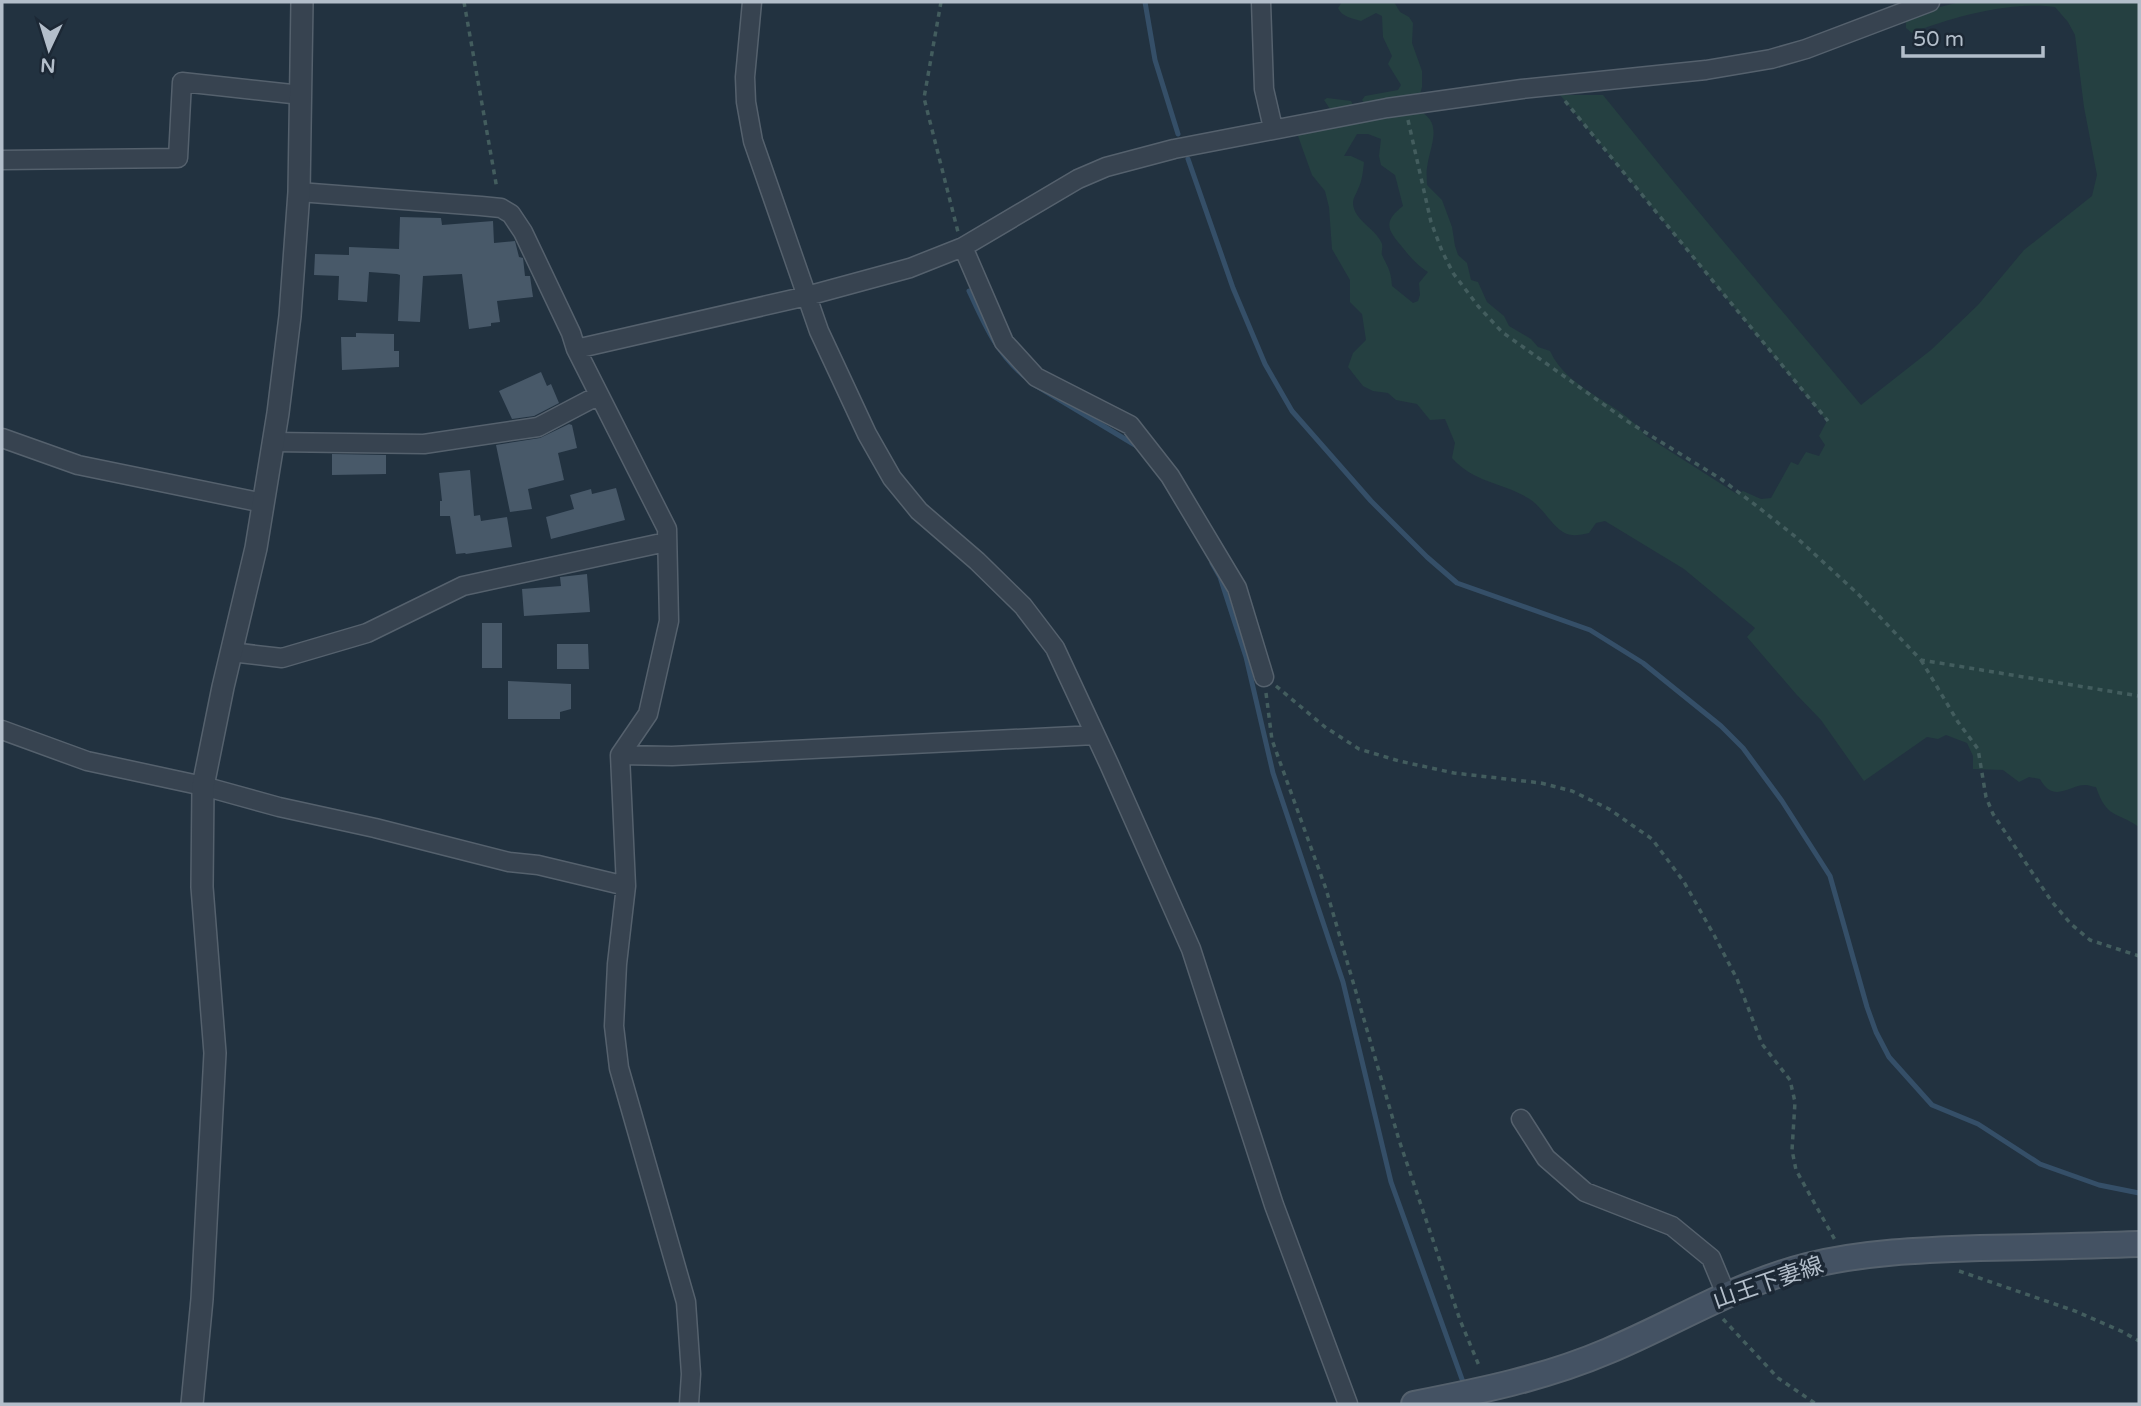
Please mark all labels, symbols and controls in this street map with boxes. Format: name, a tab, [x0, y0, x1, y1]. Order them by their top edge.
north arrow	[14, 14, 84, 84]
scale bar	[1903, 14, 2043, 58]
text: 50 m	[1913, 27, 1964, 52]
text: N	[40, 53, 56, 76]
street label: 山王下妻線	[1709, 1251, 1827, 1315]

